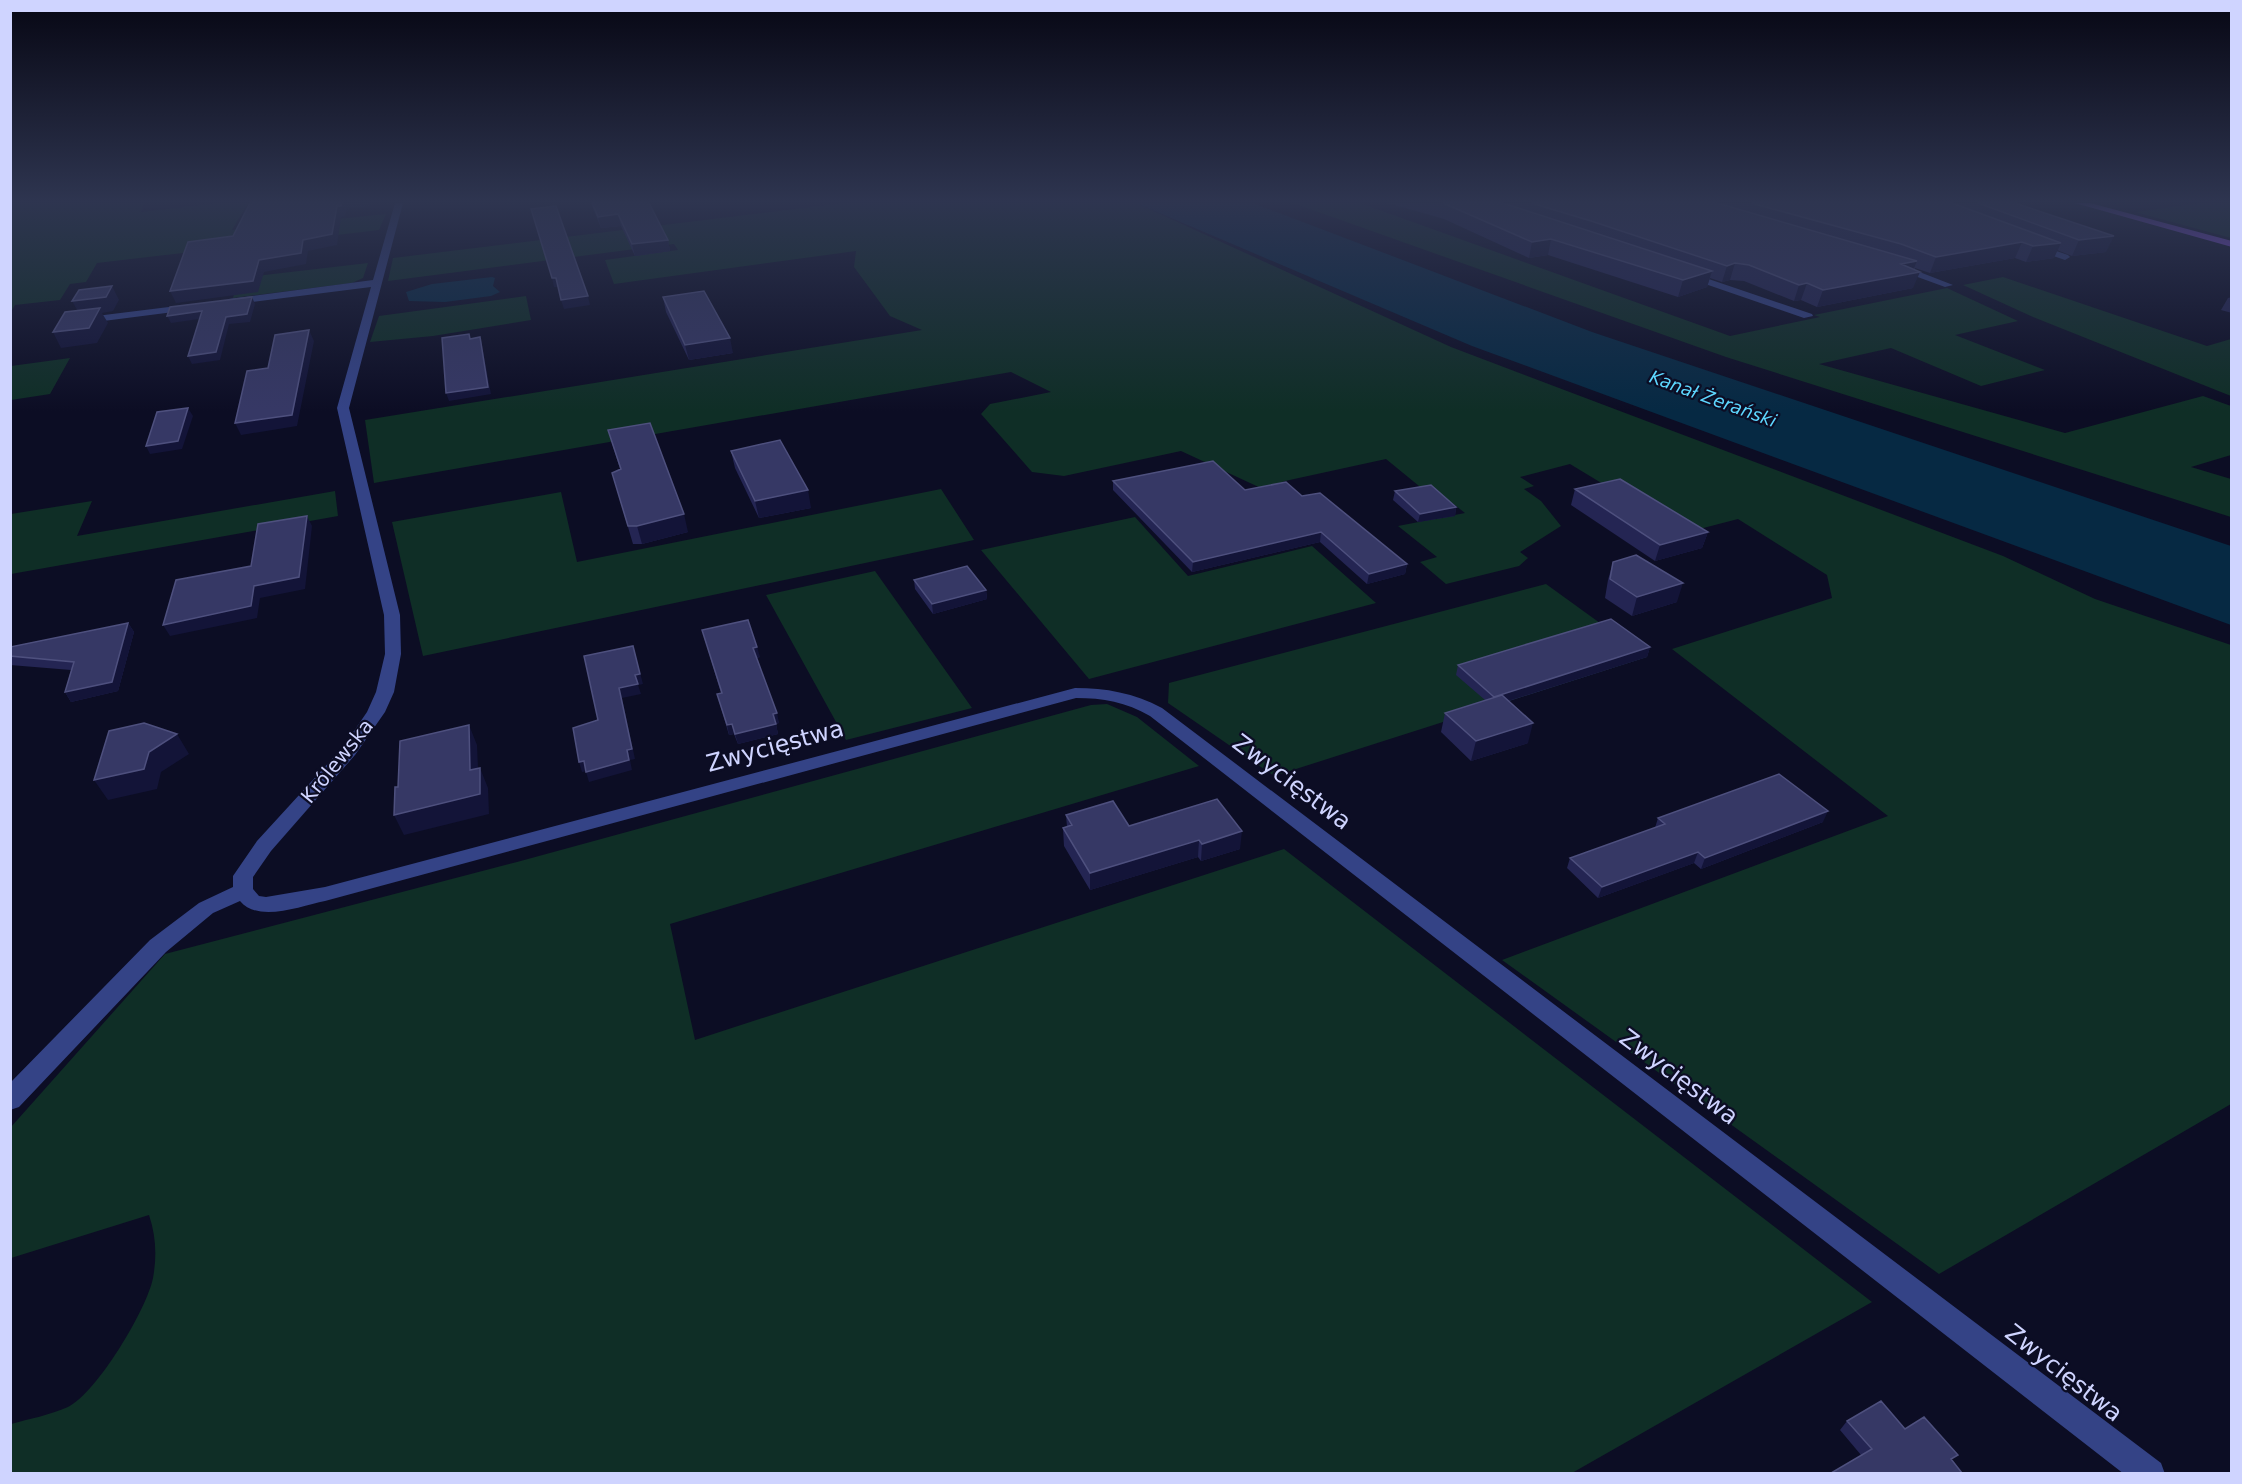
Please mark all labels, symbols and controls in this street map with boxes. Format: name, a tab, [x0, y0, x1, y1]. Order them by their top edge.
water label: Kanał Żerański	[1647, 366, 1780, 431]
street label: Królewska	[296, 714, 378, 808]
street label: Zwycięstwa	[703, 714, 847, 778]
street label: Zwycięstwa	[1227, 728, 1357, 836]
street label: Zwycięstwa	[1614, 1023, 1744, 1131]
street label: Zwycięstwa	[2000, 1319, 2128, 1427]

